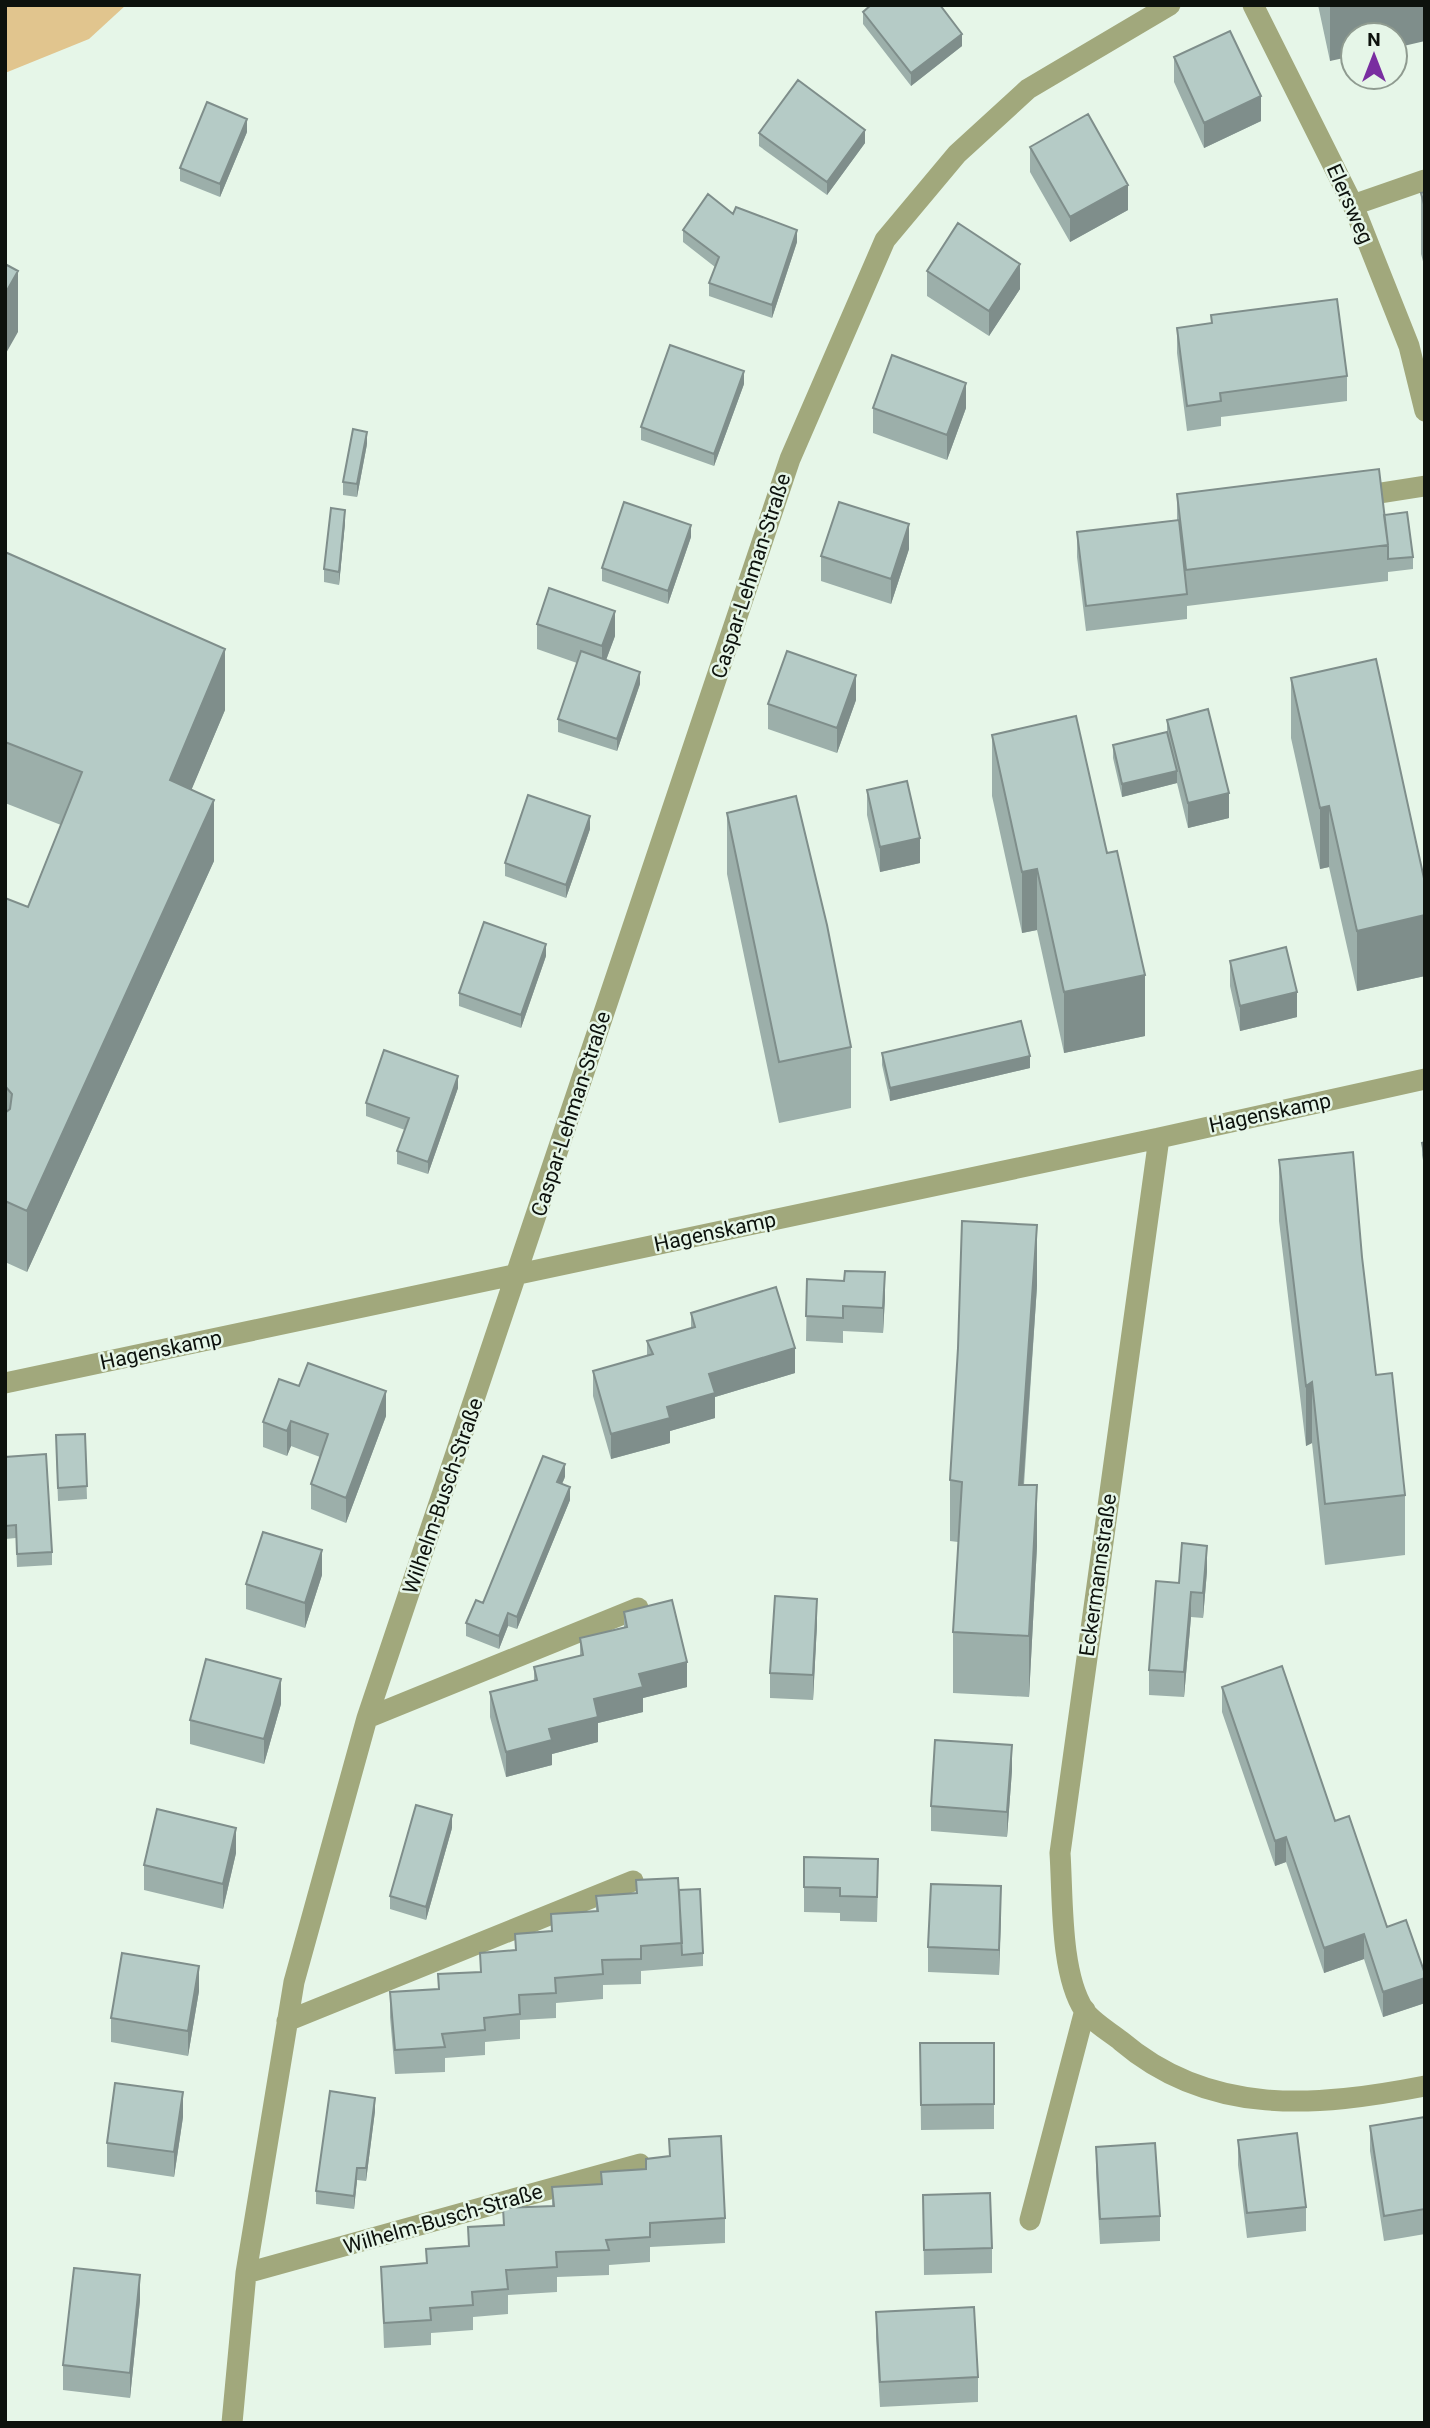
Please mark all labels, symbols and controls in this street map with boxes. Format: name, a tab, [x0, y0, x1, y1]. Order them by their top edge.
north arrow	[1339, 21, 1409, 91]
text: N	[1367, 28, 1381, 51]
street label: Elersweg	[1322, 160, 1378, 248]
street label: Caspar-Lehman-Straße	[706, 470, 796, 682]
street label: Caspar-Lehman-Straße	[526, 1008, 616, 1220]
street label: Hagenskamp	[1207, 1088, 1333, 1138]
street label: Hagenskamp	[652, 1207, 778, 1257]
street label: Hagenskamp	[98, 1325, 224, 1375]
street label: Wilhelm-Busch-Straße	[398, 1395, 488, 1597]
street label: Eckermannstraße	[1075, 1492, 1121, 1658]
street label: Wilhelm-Busch-Straße	[341, 2179, 545, 2259]

